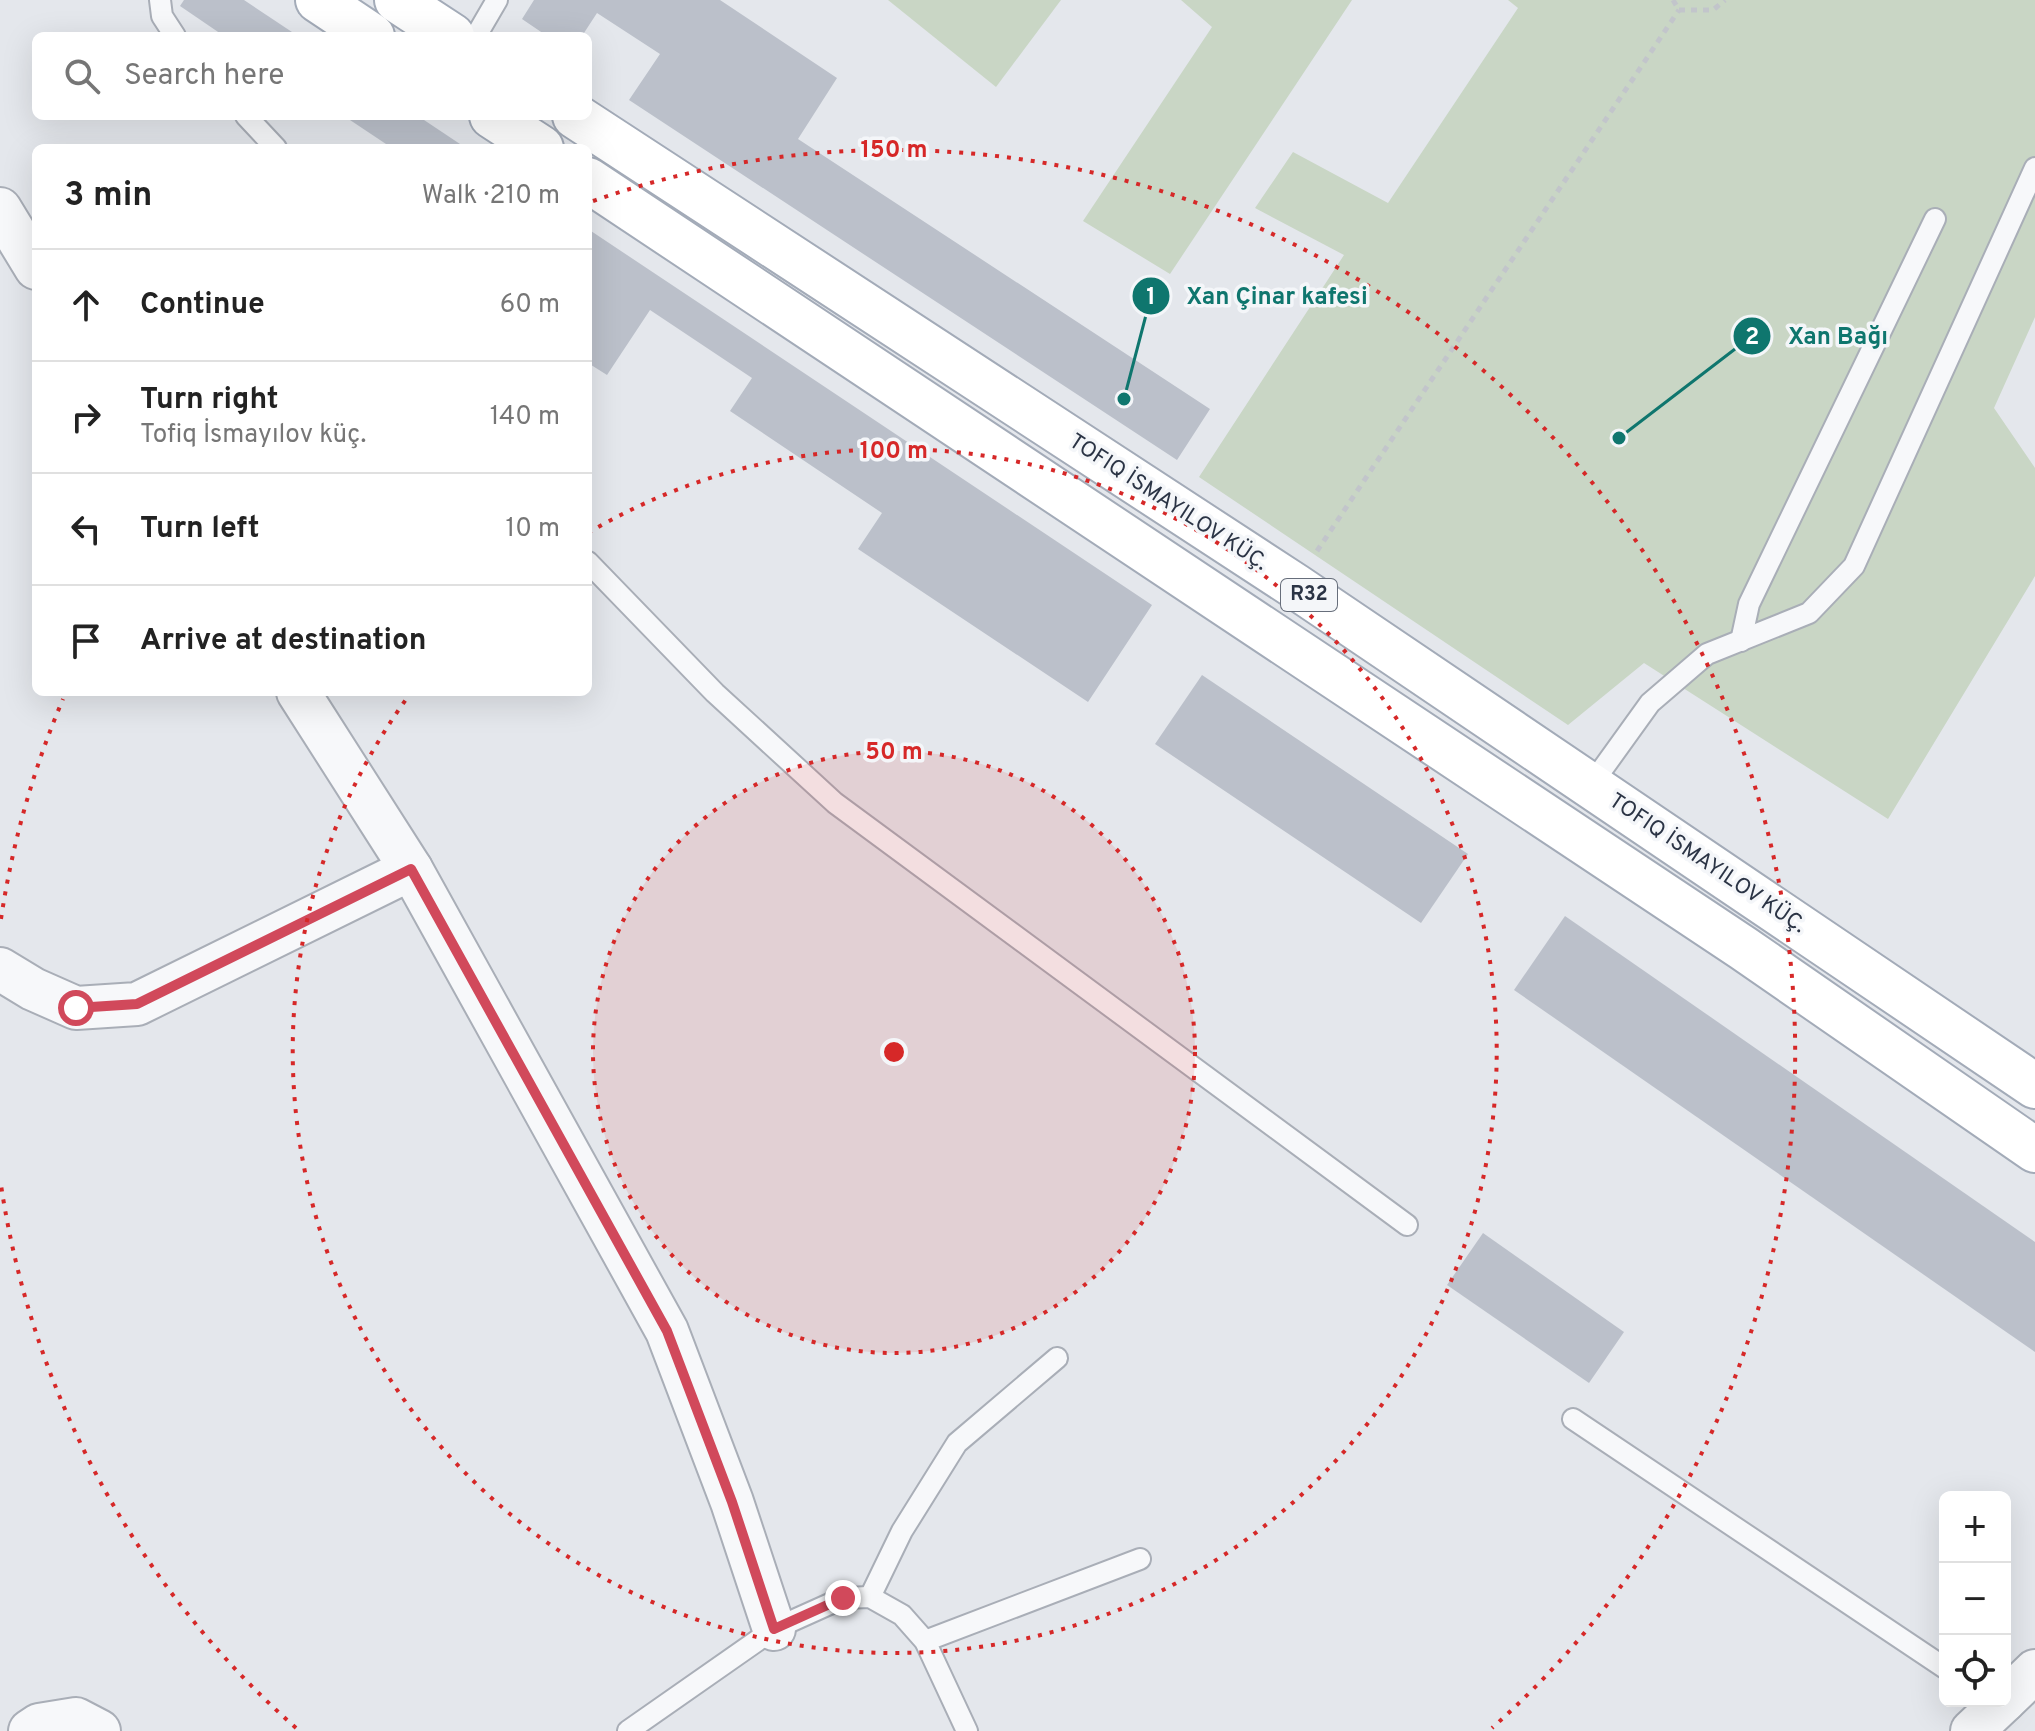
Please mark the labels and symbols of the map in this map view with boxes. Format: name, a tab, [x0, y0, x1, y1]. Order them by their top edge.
text: 150 m	[860, 136, 928, 166]
callout: Xan Çinar kafesi	[1131, 272, 1384, 320]
text: 1	[1146, 283, 1156, 313]
text: Xan Çinar kafesi	[1186, 283, 1368, 313]
callout: Xan Bağı	[1732, 312, 1904, 360]
text: 2	[1745, 323, 1759, 353]
text: Xan Bağı	[1788, 323, 1888, 353]
street label: TOFIQ İSMAYILOV KÜÇ.	[1063, 427, 1274, 577]
text: 100 m	[860, 437, 928, 467]
road number: R32	[1281, 579, 1337, 611]
text: 50 m	[865, 738, 923, 768]
street label: TOFIQ İSMAYILOV KÜÇ.	[1603, 786, 1812, 940]
route start	[58, 990, 94, 1026]
centre of rings	[880, 1038, 908, 1066]
route end	[825, 1580, 861, 1616]

